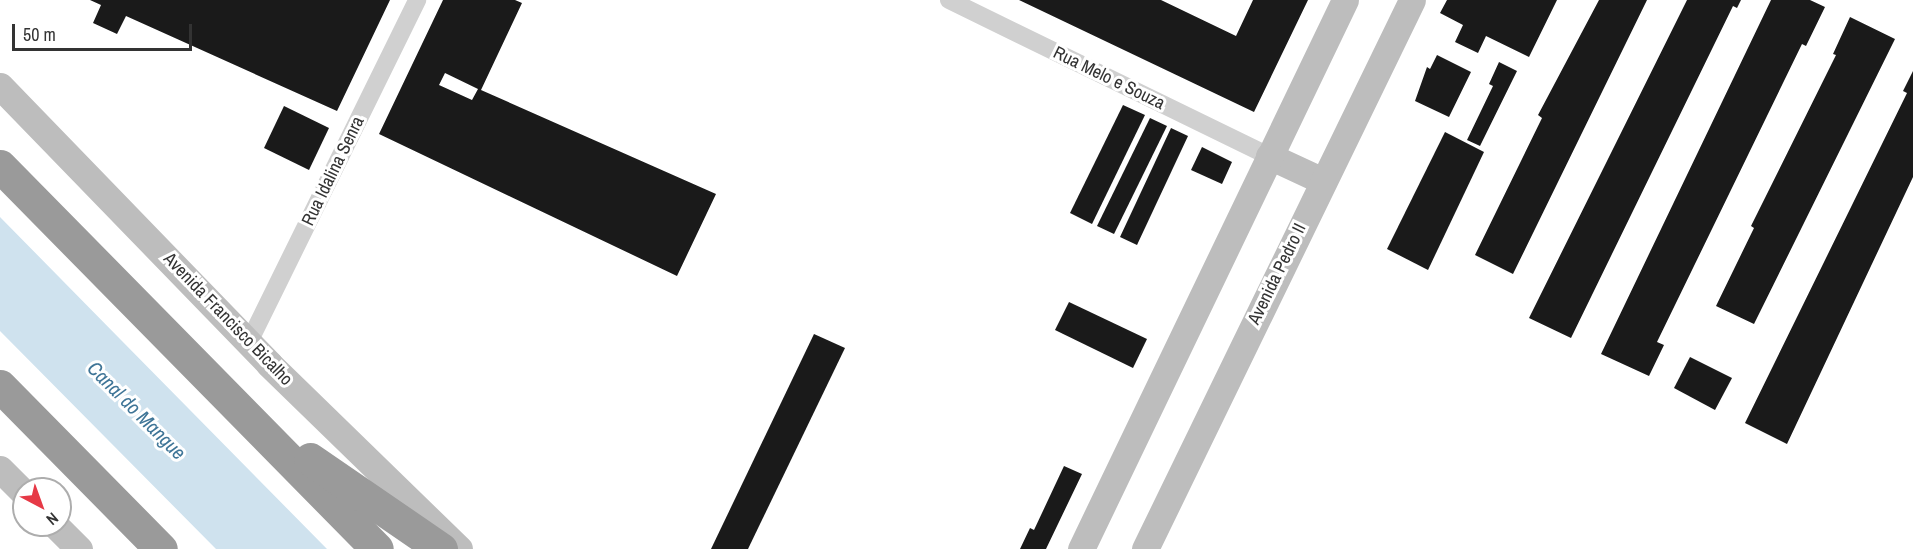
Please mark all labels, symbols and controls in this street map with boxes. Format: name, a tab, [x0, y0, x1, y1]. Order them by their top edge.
scale bar	[15, 12, 195, 50]
text: 50 m	[23, 22, 56, 47]
street label: Rua Melo e Souza	[1050, 42, 1168, 114]
street label: Rua Idalina Senra	[297, 113, 369, 229]
street label: Avenida Pedro II	[1243, 220, 1311, 328]
street label: Avenida Francisco Bicalho	[159, 248, 297, 390]
water label: Canal do Mangue	[83, 356, 191, 464]
north arrow	[12, 477, 72, 537]
text: N	[42, 508, 63, 530]

